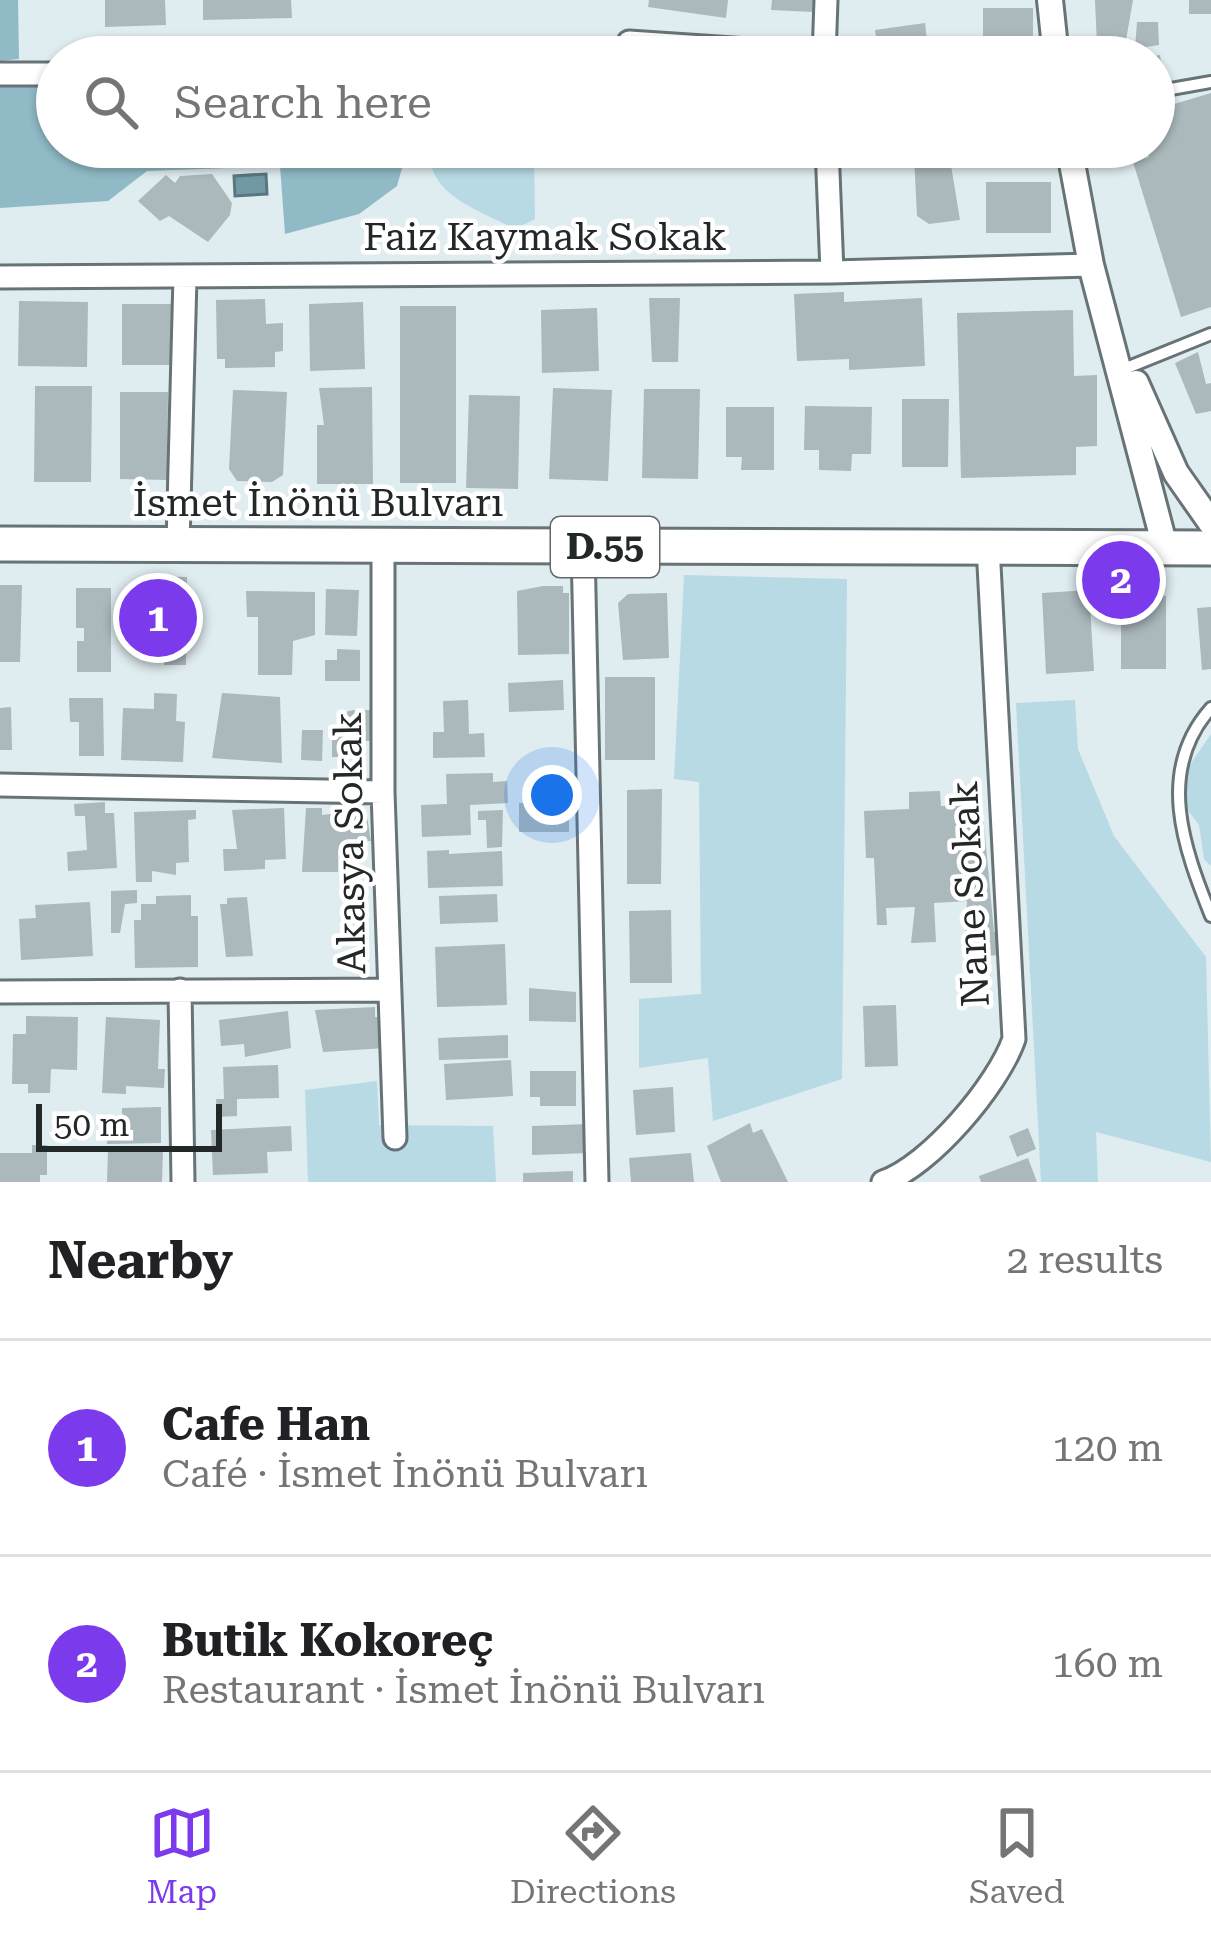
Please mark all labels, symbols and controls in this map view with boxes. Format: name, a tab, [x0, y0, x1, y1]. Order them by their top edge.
search box	[36, 36, 1175, 168]
icon: search	[78, 69, 144, 135]
text: Search here	[174, 76, 432, 129]
street label: Faiz Kaymak Sokak	[363, 214, 727, 260]
street label: İsmet İnönü Bulvarı	[133, 480, 503, 526]
road number: D.55	[551, 517, 659, 577]
pin: 2	[1082, 535, 1160, 625]
pin: 1	[119, 573, 197, 663]
street label: Akasya Sokak	[325, 712, 375, 974]
your location	[522, 765, 582, 825]
street label: Nane Sokak	[941, 780, 999, 1008]
scale bar	[36, 1098, 222, 1151]
text: 50 m	[54, 1105, 129, 1144]
text: Nearby	[48, 1231, 233, 1290]
text: 2 results	[1006, 1237, 1163, 1283]
text: Cafe Han	[162, 1398, 370, 1451]
text: 1	[76, 1425, 98, 1471]
text: 120 m	[1052, 1425, 1163, 1471]
text: Café · İsmet İnönü Bulvarı	[162, 1451, 648, 1497]
text: Butik Kokoreç	[162, 1614, 494, 1667]
text: 2	[76, 1641, 98, 1687]
text: 160 m	[1052, 1641, 1163, 1687]
text: Restaurant · İsmet İnönü Bulvarı	[162, 1667, 765, 1713]
tab: Map	[146, 1800, 217, 1911]
tab: Directions	[510, 1800, 676, 1911]
tab: Saved	[969, 1800, 1065, 1911]

